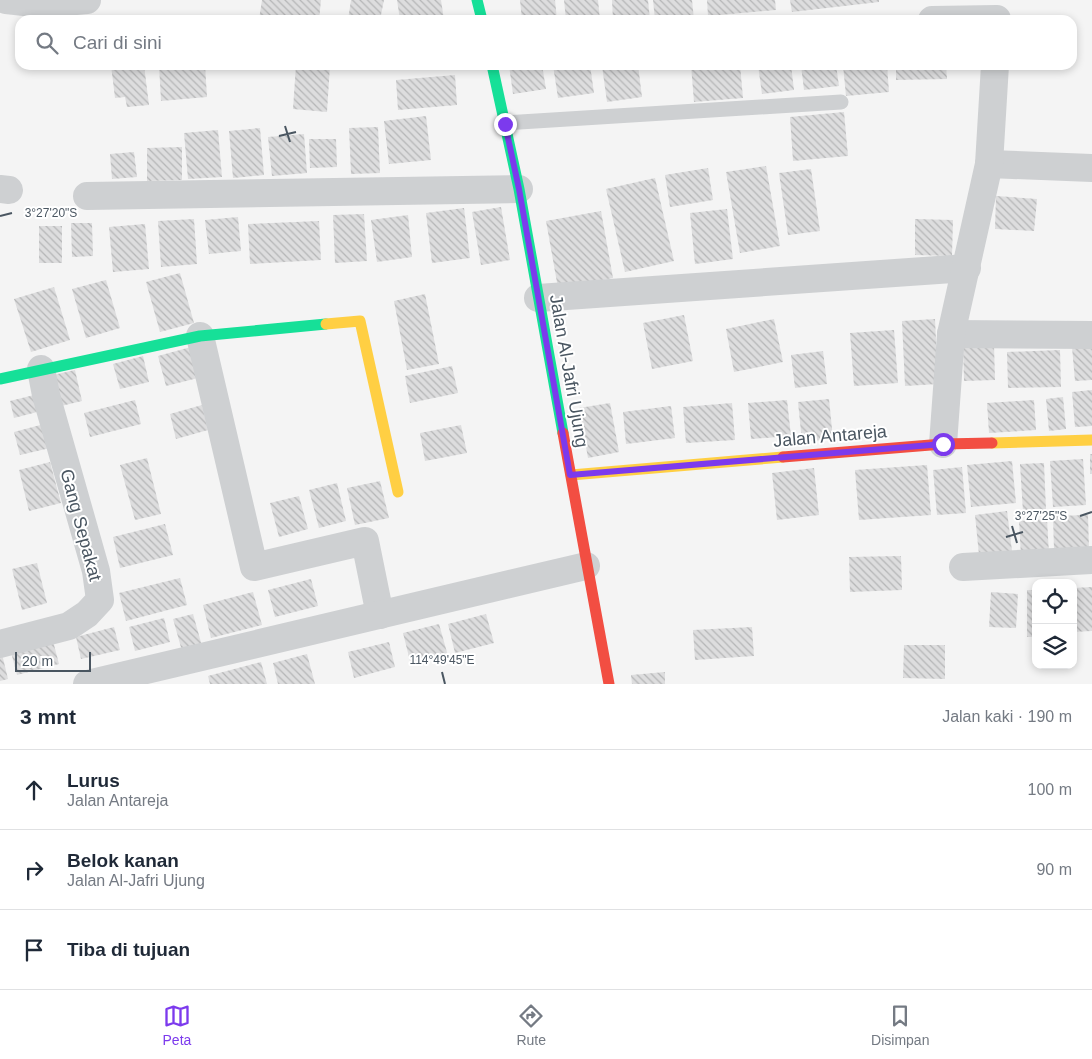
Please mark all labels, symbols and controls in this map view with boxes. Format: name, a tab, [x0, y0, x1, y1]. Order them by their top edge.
search box	[15, 15, 1077, 70]
icon: search	[33, 29, 61, 57]
text: Cari di sini	[73, 32, 162, 53]
route end	[494, 113, 517, 136]
text: 3°27'20"S	[25, 206, 77, 220]
street label: Jalan Al-Jafri Ujung	[546, 293, 592, 449]
street label: Jalan Antareja	[772, 421, 889, 451]
route start	[932, 433, 955, 456]
street label: Gang Sepakat	[56, 467, 106, 583]
text: 3°27'25"S	[1015, 509, 1067, 523]
map controls	[1032, 579, 1077, 669]
button: locate	[1032, 579, 1077, 624]
button: layers	[1032, 624, 1077, 669]
scale bar	[15, 649, 91, 672]
text: 20 m	[22, 653, 53, 669]
text: 114°49'45"E	[409, 653, 475, 667]
text: 3 mnt	[20, 705, 76, 728]
text: Jalan kaki · 190 m	[942, 708, 1072, 725]
text: Lurus	[67, 770, 120, 791]
icon: ahead	[20, 776, 48, 804]
text: 100 m	[1028, 781, 1072, 798]
text: Jalan Antareja	[67, 792, 168, 809]
text: Belok kanan	[67, 850, 179, 871]
icon: right	[20, 856, 48, 884]
text: 90 m	[1036, 861, 1072, 878]
text: Jalan Al-Jafri Ujung	[67, 872, 205, 889]
icon: arrive	[20, 936, 48, 964]
text: Tiba di tujuan	[67, 939, 190, 960]
tab: Peta	[163, 1002, 191, 1048]
tab: Rute	[516, 1002, 546, 1048]
tab: Disimpan	[871, 1002, 929, 1048]

